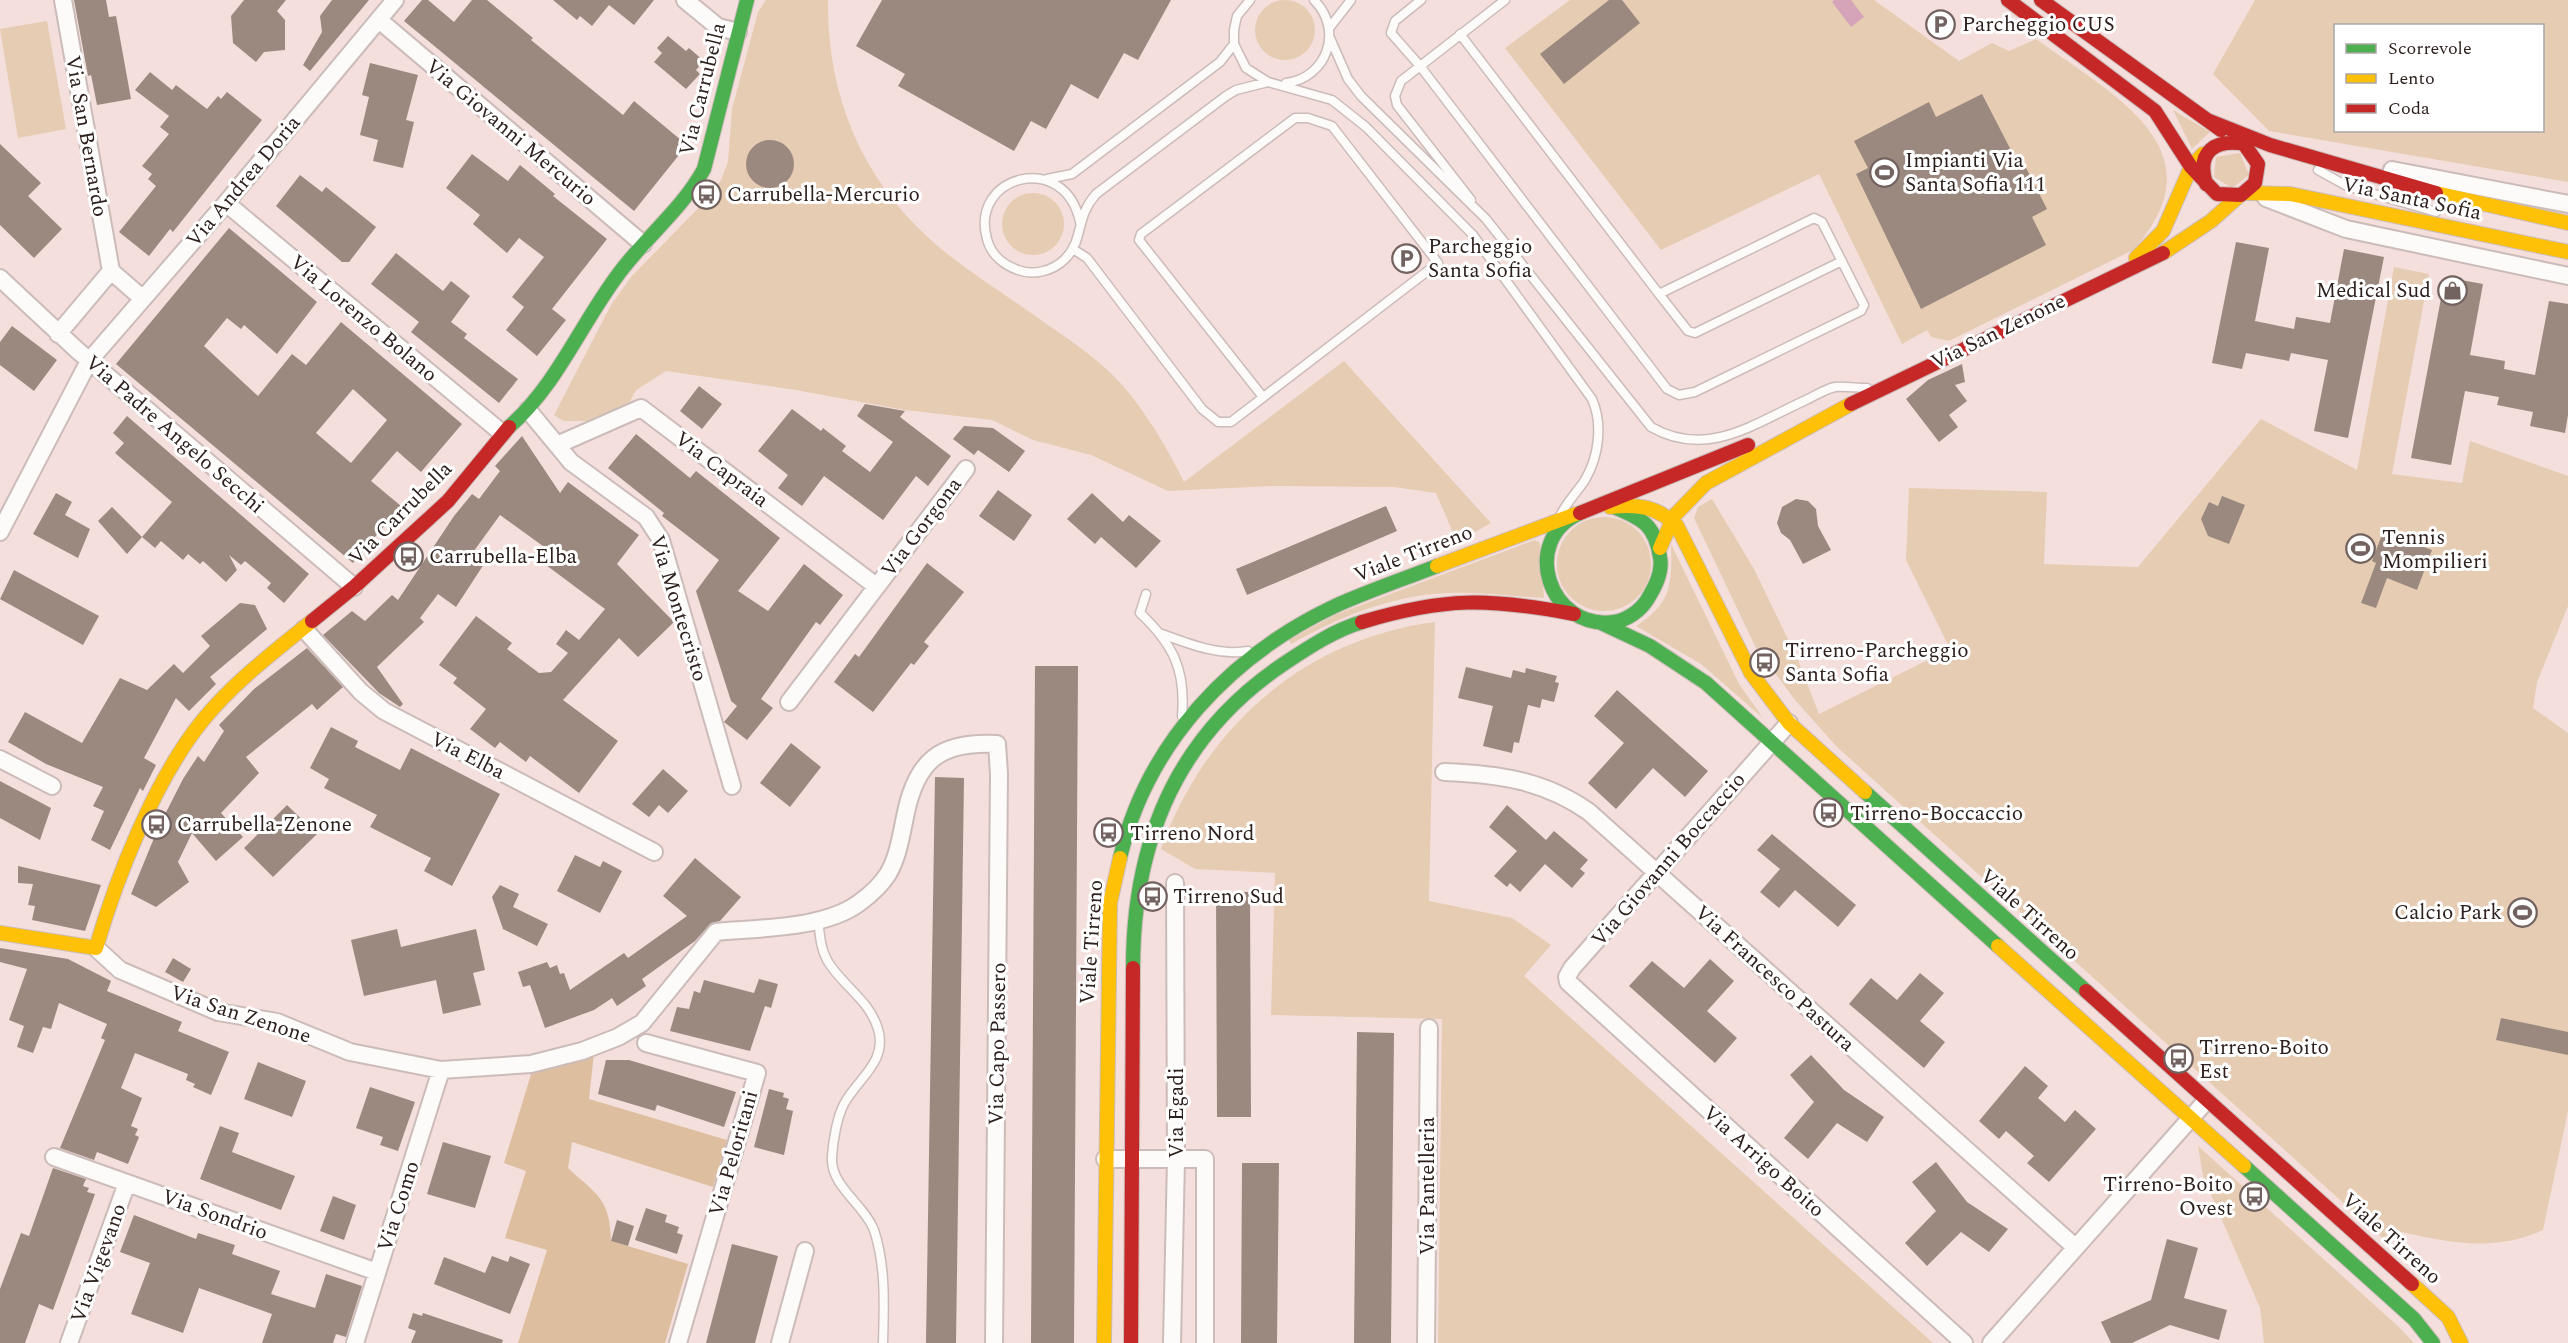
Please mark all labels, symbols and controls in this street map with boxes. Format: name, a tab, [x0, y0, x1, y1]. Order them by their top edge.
parking icon: Parcheggio CUS	[1925, 8, 1957, 40]
place label: Parcheggio CUS	[1962, 9, 2115, 41]
street label: Via Carrubella	[671, 19, 735, 159]
legend	[2334, 24, 2544, 132]
text: Scorrevole	[2388, 35, 2472, 62]
street label: Via Giovanni Mercurio	[418, 51, 603, 214]
street label: Via San Bernardo	[56, 53, 116, 219]
text: Lento	[2388, 65, 2435, 92]
text: Coda	[2388, 95, 2430, 122]
street label: Via Andrea Doria	[179, 108, 309, 255]
place label: Impianti Via Santa Sofia 111	[1905, 145, 2046, 201]
sports icon: Impianti Via Santa Sofia 111	[1868, 156, 1900, 188]
street label: Via Santa Sofia	[2339, 169, 2485, 229]
bus stop icon: Carrubella-Mercurio	[690, 178, 722, 210]
place label: Carrubella-Mercurio	[727, 179, 920, 211]
place label: Parcheggio Santa Sofia	[1428, 231, 1533, 287]
parking icon: Parcheggio Santa Sofia	[1391, 242, 1423, 274]
street label: Via Lorenzo Bolano	[282, 247, 444, 390]
shop icon: Medical Sud	[2436, 274, 2468, 306]
place label: Medical Sud	[2316, 275, 2431, 307]
street label: Via San Zenone	[1926, 285, 2071, 378]
street label: Via Padre Angelo Secchi	[77, 348, 271, 522]
street label: Via Capraia	[668, 424, 776, 516]
street label: Via Carrubella	[341, 454, 461, 573]
street label: Via Gorgona	[873, 470, 971, 585]
street label: Viale Tirreno	[1349, 517, 1477, 591]
place label: Tennis Mompilieri	[2382, 522, 2488, 578]
street label: Via Montecristo	[641, 531, 715, 685]
sports icon: Tennis Mompilieri	[2345, 533, 2377, 565]
bus stop icon: Carrubella-Elba	[392, 540, 424, 572]
place label: Carrubella-Elba	[429, 541, 578, 573]
place label: Tirreno-Parcheggio Santa Sofia	[1785, 635, 1969, 691]
bus stop icon: Tirreno-Parcheggio Santa Sofia	[1748, 646, 1780, 678]
street label: Via Elba	[425, 724, 511, 789]
street label: Via Giovanni Boccaccio	[1584, 765, 1754, 954]
bus stop icon: Tirreno-Boccaccio	[1813, 797, 1845, 829]
place label: Tirreno-Boccaccio	[1850, 798, 2023, 830]
bus stop icon: Carrubella-Zenone	[140, 808, 172, 840]
place label: Carrubella-Zenone	[177, 809, 352, 841]
bus stop icon: Tirreno Nord	[1093, 817, 1125, 849]
place label: Tirreno Nord	[1130, 818, 1255, 850]
street label: Viale Tirreno	[1972, 861, 2086, 968]
street label: Viale Tirreno	[1072, 879, 1112, 1006]
bus stop icon: Tirreno Sud	[1136, 880, 1168, 912]
place label: Tirreno Sud	[1173, 881, 1284, 913]
sports icon: Calcio Park	[2507, 896, 2539, 928]
place label: Calcio Park	[2394, 897, 2502, 929]
street label: Via Francesco Pastura	[1687, 898, 1862, 1060]
street label: Via Capo Passero	[981, 962, 1015, 1126]
street label: Via San Zenone	[166, 977, 315, 1053]
place label: Tirreno-Boito Est	[2199, 1032, 2329, 1088]
bus stop icon: Tirreno-Boito Est	[2162, 1043, 2194, 1075]
street label: Via Egadi	[1161, 1067, 1193, 1159]
street label: Via Peloritani	[701, 1087, 767, 1220]
street label: Via Arrigo Boito	[1695, 1098, 1832, 1226]
street label: Via Pantelleria	[1412, 1116, 1444, 1255]
street label: Via Como	[369, 1157, 429, 1256]
place label: Tirreno-Boito Ovest	[2103, 1169, 2233, 1225]
bus stop icon: Tirreno-Boito Ovest	[2238, 1180, 2270, 1212]
street label: Via Sondrio	[157, 1181, 272, 1249]
street label: Viale Tirreno	[2334, 1185, 2448, 1292]
street label: Via Vigevano	[63, 1199, 135, 1328]

